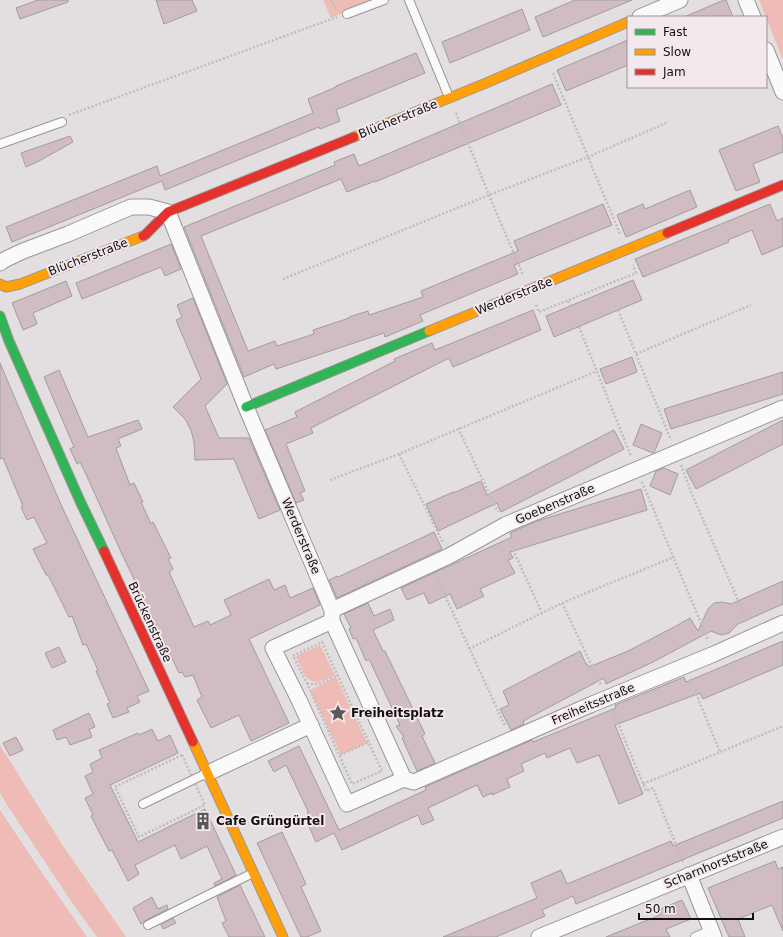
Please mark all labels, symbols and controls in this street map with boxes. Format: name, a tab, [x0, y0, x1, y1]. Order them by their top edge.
legend	[627, 16, 767, 88]
text: Fast	[663, 25, 687, 39]
text: Slow	[663, 45, 691, 59]
text: Jam	[662, 65, 686, 79]
street label: Blücherstraße	[356, 97, 440, 141]
street label: Blücherstraße	[46, 235, 130, 279]
street label: Werderstraße	[474, 274, 554, 318]
street label: Goebenstraße	[513, 481, 597, 527]
street label: Werderstraße	[279, 496, 323, 576]
street label: Brückenstraße	[125, 580, 175, 664]
street label: Freiheitsstraße	[549, 680, 637, 728]
place icon: Freiheitsplatz	[328, 703, 348, 723]
place label: Freiheitsplatz	[351, 706, 444, 720]
building icon: Cafe Grüngürtel	[193, 811, 213, 831]
place label: Cafe Grüngürtel	[216, 814, 324, 828]
street label: Scharnhorststraße	[662, 837, 770, 891]
scale bar	[639, 895, 753, 921]
text: 50 m	[645, 902, 676, 916]

